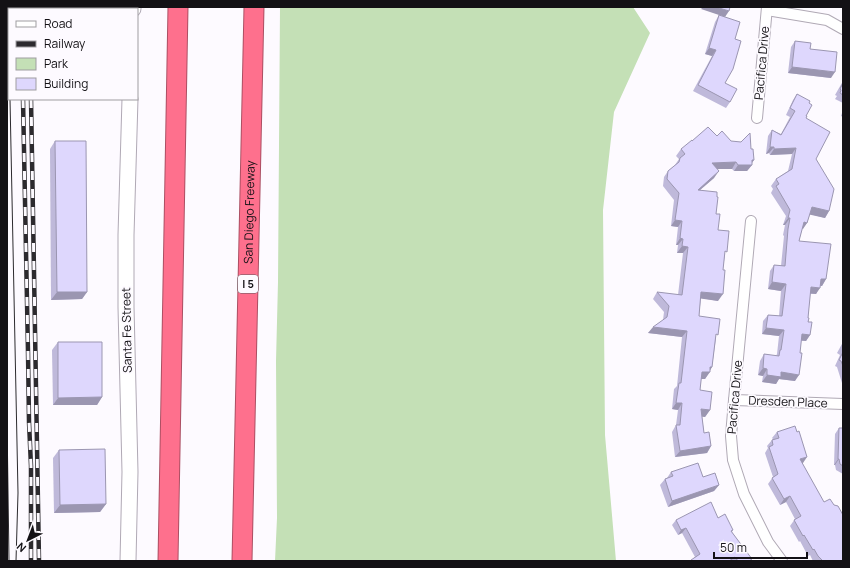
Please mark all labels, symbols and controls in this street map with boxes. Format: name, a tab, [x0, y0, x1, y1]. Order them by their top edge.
legend	[8, 8, 138, 100]
text: Road	[44, 15, 72, 32]
street label: Pacifica Drive	[750, 25, 773, 100]
text: Railway	[44, 35, 86, 52]
text: Park	[44, 55, 69, 72]
text: Building	[44, 75, 88, 92]
street label: San Diego Freeway	[239, 159, 259, 264]
road number: I 5	[238, 275, 258, 293]
street label: Santa Fe Street	[117, 287, 136, 373]
street label: Pacifica Drive	[723, 359, 746, 434]
street label: Dresden Place	[748, 392, 828, 411]
north arrow	[8, 520, 48, 560]
scale bar	[714, 534, 807, 560]
text: 50 m	[720, 539, 747, 556]
text: N	[13, 540, 29, 556]

